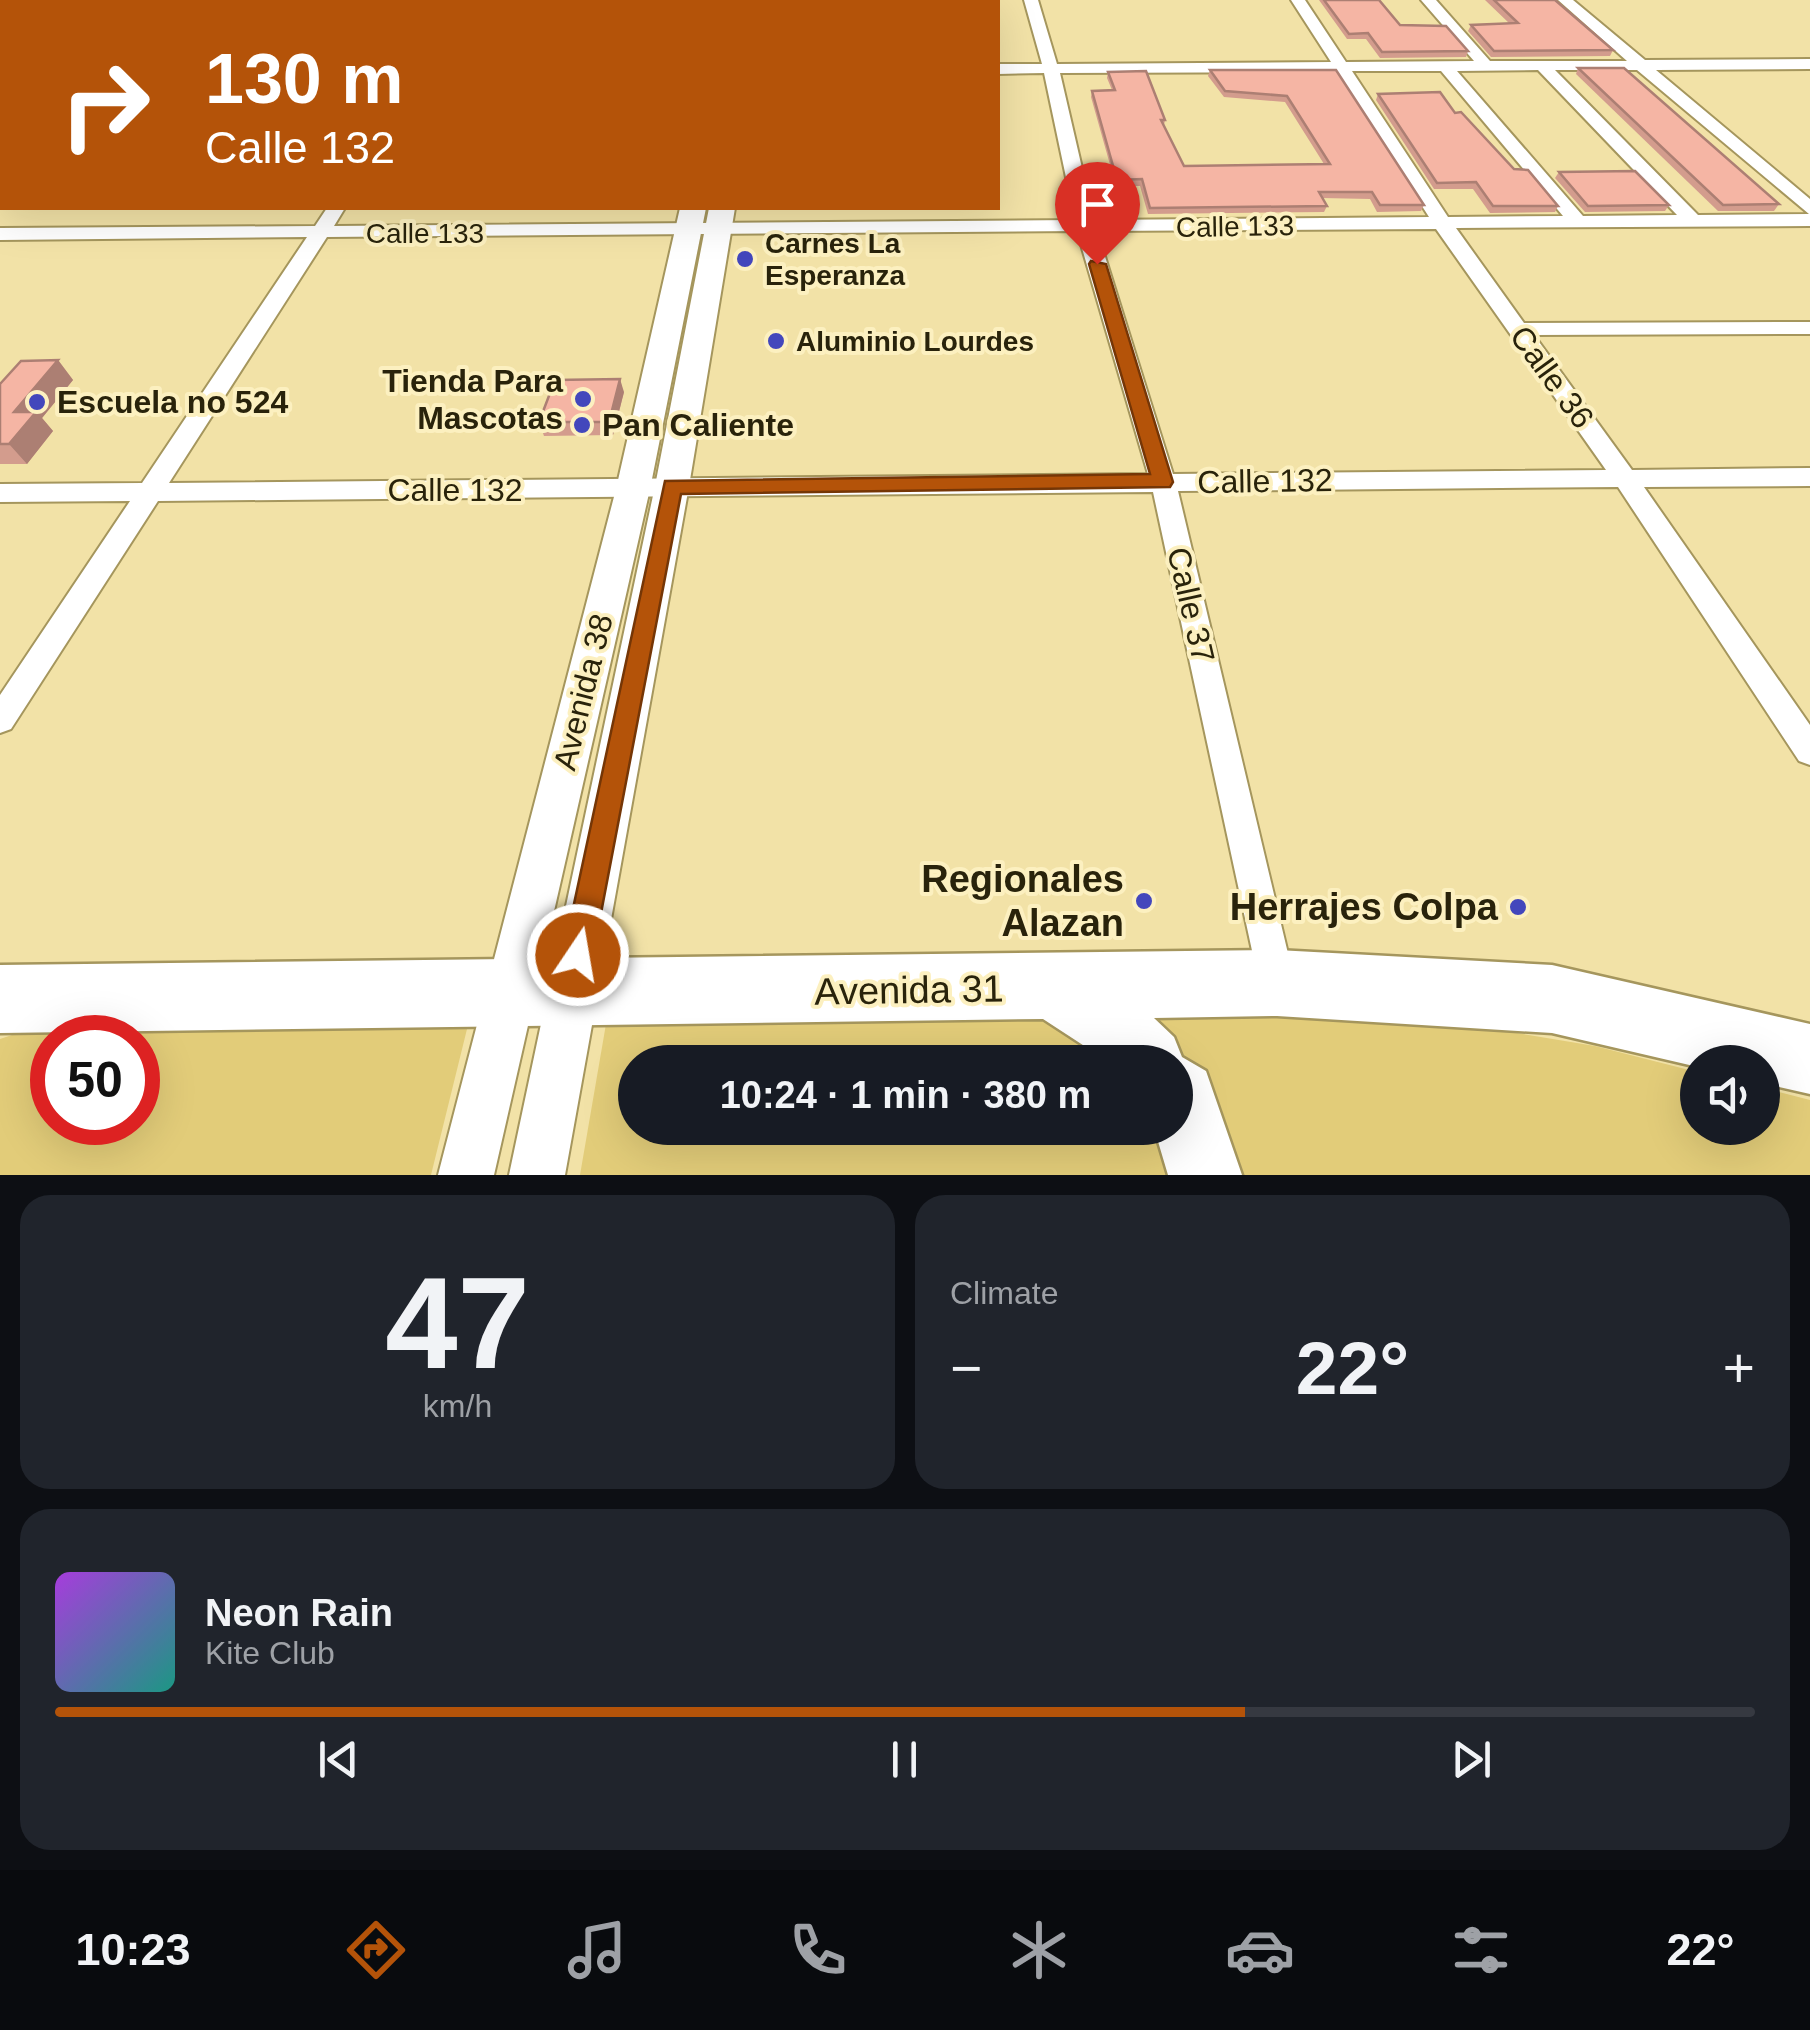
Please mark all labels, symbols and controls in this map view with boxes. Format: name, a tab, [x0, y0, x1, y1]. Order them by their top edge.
icon: right	[40, 40, 170, 170]
text: 130 m	[205, 40, 403, 118]
text: Calle 132	[205, 122, 395, 173]
pin	[1055, 162, 1140, 265]
icon: arrive	[1070, 177, 1125, 232]
street label: Calle 133	[1176, 210, 1294, 243]
street label: Calle 133	[366, 218, 484, 249]
place label: Carnes La Esperanza	[765, 228, 905, 291]
marker: Carnes La Esperanza	[734, 248, 756, 270]
street label: Calle 36	[1503, 319, 1601, 435]
place label: Aluminio Lourdes	[796, 326, 1034, 357]
marker: Aluminio Lourdes	[765, 330, 787, 352]
place label: Tienda Para Mascotas	[382, 363, 563, 436]
place label: Escuela no 524	[57, 384, 288, 420]
marker: Tienda Para Mascotas	[572, 388, 594, 410]
marker: Escuela no 524	[26, 391, 48, 413]
place label: Pan Caliente	[602, 407, 794, 443]
marker: Pan Caliente	[571, 414, 593, 436]
street label: Calle 132	[1197, 462, 1333, 500]
street label: Calle 132	[387, 472, 523, 508]
street label: Calle 37	[1160, 544, 1222, 666]
street label: Avenida 38	[546, 610, 620, 774]
place label: Regionales Alazan	[921, 858, 1124, 944]
place label: Herrajes Colpa	[1230, 886, 1499, 928]
marker: Regionales Alazan	[1133, 890, 1155, 912]
marker: Herrajes Colpa	[1507, 896, 1529, 918]
position arrow	[526, 903, 630, 1007]
street label: Avenida 31	[814, 967, 1004, 1013]
speed limit sign: 50	[30, 1015, 160, 1145]
map controls	[1680, 1045, 1780, 1145]
button: sound	[1680, 1045, 1780, 1145]
text: 10:24 · 1 min · 380 m	[720, 1074, 1091, 1116]
text: 47	[385, 1250, 530, 1396]
text: Climate	[950, 1275, 1058, 1311]
text: 22°	[1296, 1326, 1409, 1410]
text: −	[950, 1337, 982, 1399]
text: +	[1723, 1337, 1755, 1399]
text: km/h	[423, 1388, 492, 1424]
text: Neon Rain	[205, 1592, 393, 1634]
text: Kite Club	[205, 1635, 335, 1671]
icon: previous	[311, 1732, 366, 1787]
icon: pause	[877, 1732, 932, 1787]
icon: next	[1444, 1732, 1499, 1787]
icon: directions	[341, 1915, 411, 1985]
icon: music	[562, 1915, 632, 1985]
icon: phone	[783, 1915, 853, 1985]
icon: climate	[1004, 1915, 1074, 1985]
icon: car	[1225, 1915, 1295, 1985]
icon: filters	[1446, 1915, 1516, 1985]
text: 10:23	[75, 1924, 191, 1975]
text: 22°	[1666, 1924, 1734, 1975]

